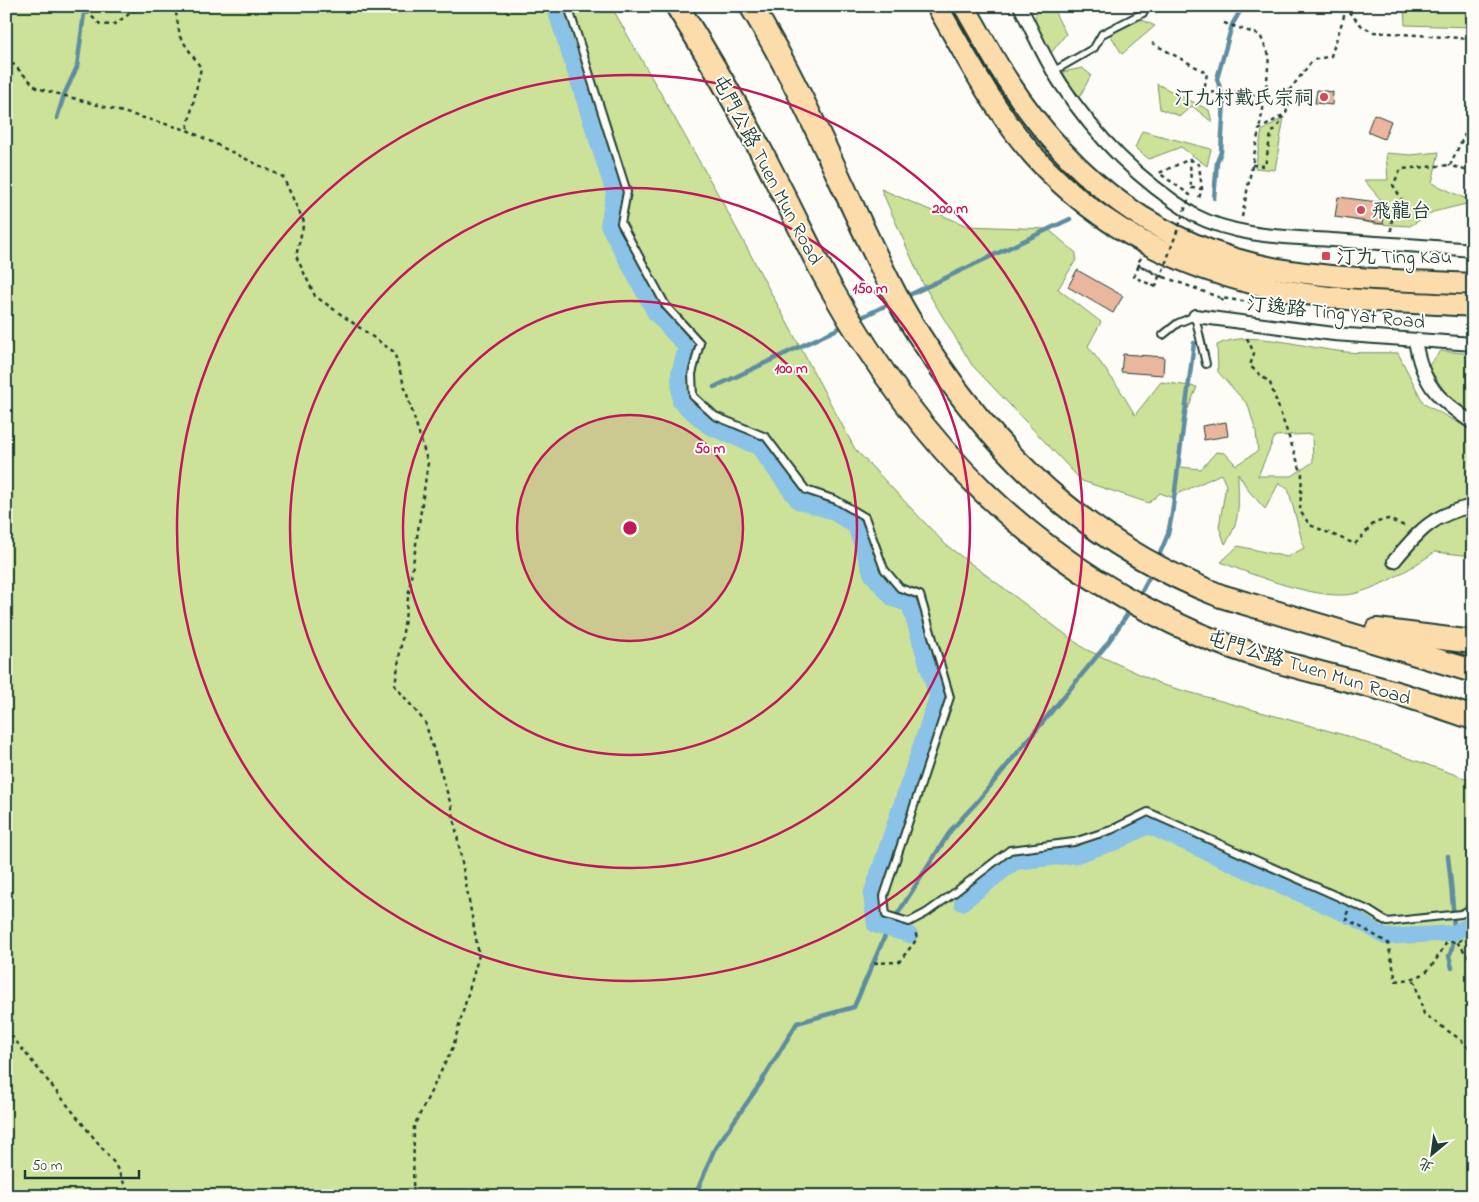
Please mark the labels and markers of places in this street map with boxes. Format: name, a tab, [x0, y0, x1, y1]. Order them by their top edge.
place label: 汀九村戴氏宗祠	[1174, 85, 1314, 114]
marker: 汀九村戴氏宗祠	[1318, 91, 1330, 103]
place label: 飛龍台	[1371, 198, 1431, 227]
marker: 飛龍台	[1355, 204, 1367, 216]
place label: 汀九 Ting Kau	[1336, 244, 1452, 274]
marker: 汀九 Ting Kau	[1320, 250, 1332, 262]
centre of rings	[621, 519, 639, 537]

